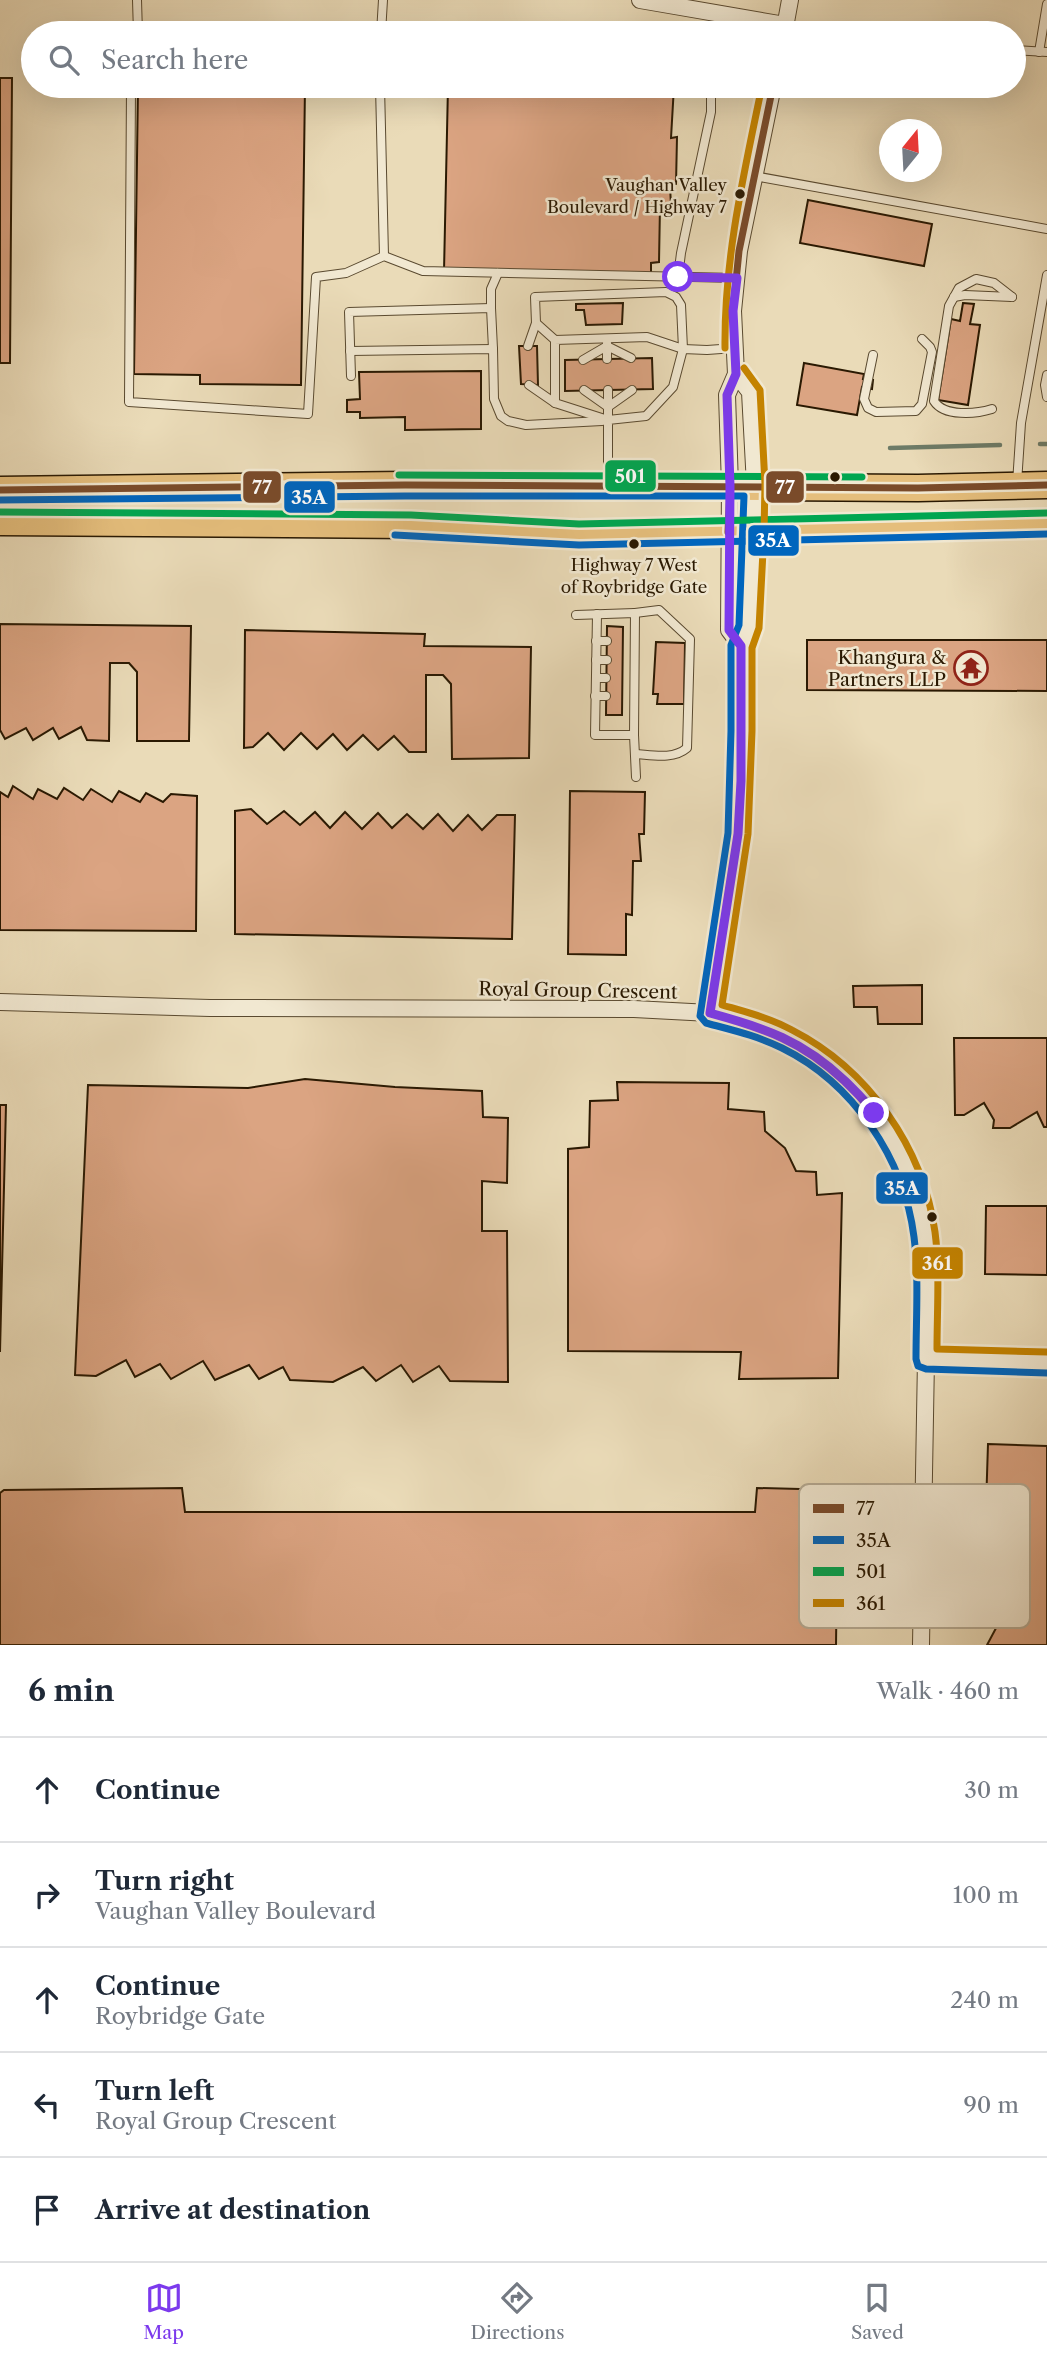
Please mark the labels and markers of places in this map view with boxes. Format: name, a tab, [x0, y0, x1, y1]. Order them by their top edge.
place label: Vaughan Valley Boulevard / Highway 7	[547, 175, 728, 217]
marker: Vaughan Valley Boulevard / Highway 7	[733, 187, 747, 201]
unlabelled marker	[828, 470, 842, 484]
marker: Highway 7 West of Roybridge Gate	[627, 537, 641, 551]
place label: Highway 7 West of Roybridge Gate	[561, 555, 707, 597]
place label: Khangura & Partners LLP	[828, 646, 947, 691]
temple icon: Khangura & Partners LLP	[952, 649, 990, 687]
unlabelled marker	[925, 1210, 939, 1224]

